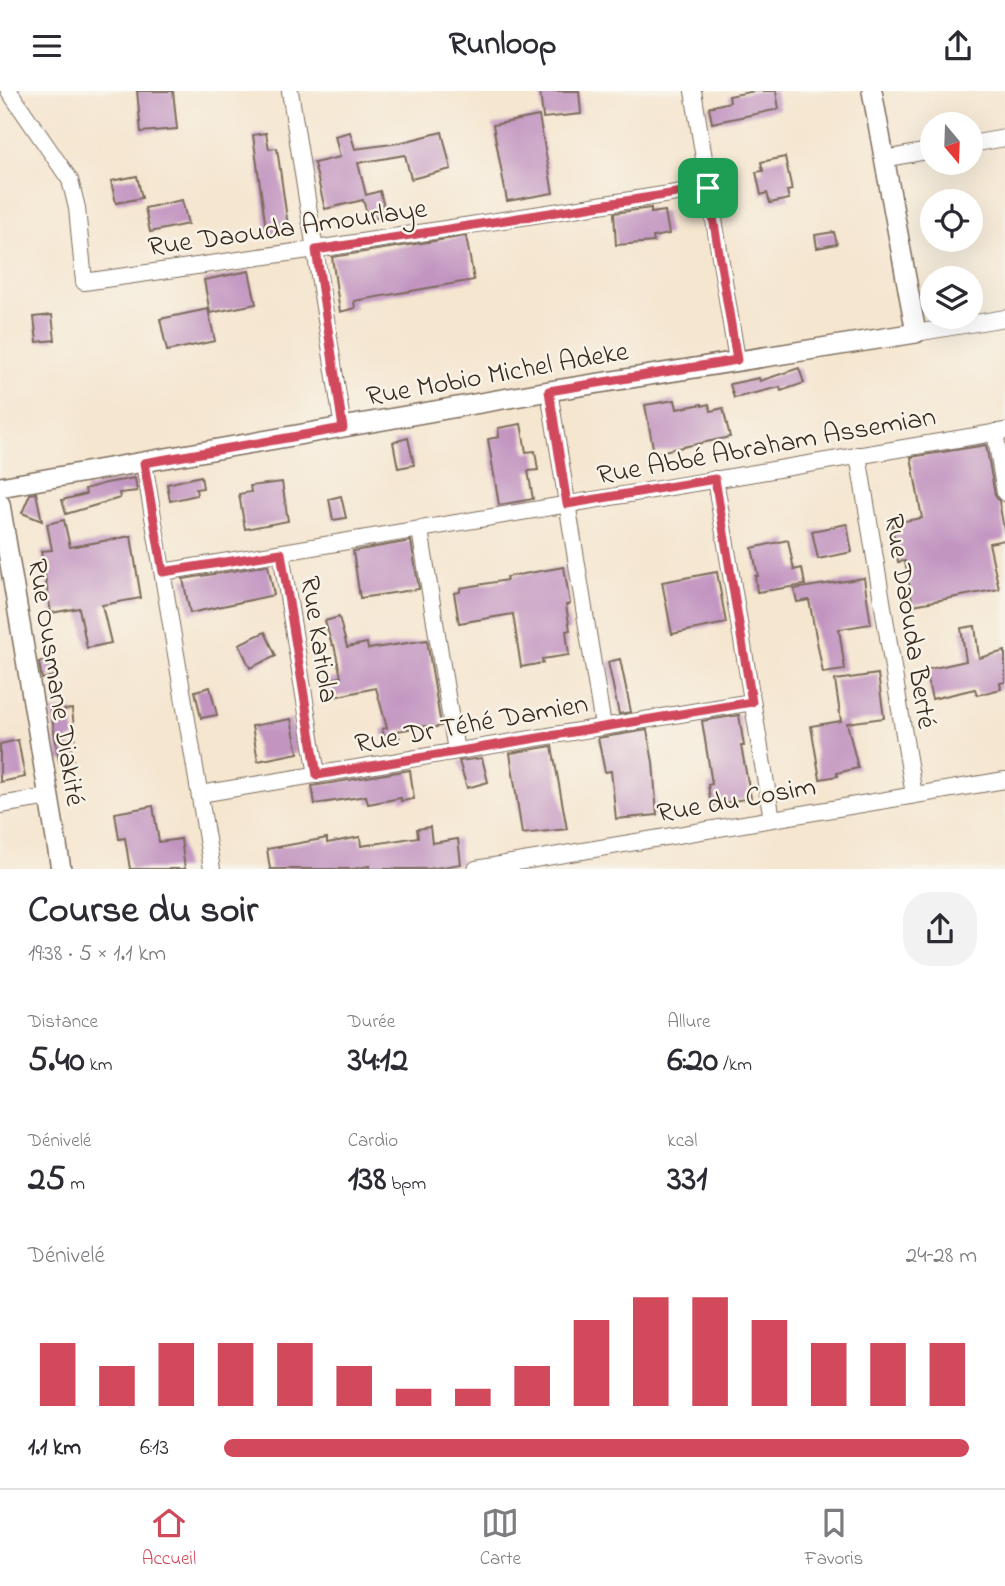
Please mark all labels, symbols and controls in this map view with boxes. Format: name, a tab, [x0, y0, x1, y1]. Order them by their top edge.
text: Runloop	[449, 22, 556, 69]
icon: menu	[28, 27, 66, 65]
icon: share	[939, 27, 977, 65]
north arrow	[920, 112, 984, 175]
map controls	[920, 112, 983, 329]
pin	[678, 158, 738, 218]
icon: arrive	[689, 169, 727, 207]
button: locate	[920, 189, 983, 252]
street label: Rue Daouda Amourlaye	[145, 190, 430, 269]
button: layers	[920, 266, 983, 329]
street label: Rue Mobio Michel Adeke	[363, 332, 632, 419]
street label: Rue Abbé Abraham Assemian	[594, 397, 939, 497]
street label: Rue Daouda Berté	[871, 511, 946, 732]
street label: Rue Ousmane Diakité	[15, 556, 94, 810]
street label: Rue Katiola	[287, 573, 348, 706]
street label: Rue Dr Téhé Damien	[352, 685, 592, 766]
street label: Rue du Cosim	[654, 767, 819, 836]
text: Course du soir	[28, 884, 258, 940]
button: share	[903, 892, 977, 966]
text: 19:38 · 5 × 1.1 km	[28, 938, 166, 971]
text: Distance	[28, 1009, 98, 1036]
text: Durée	[348, 1009, 395, 1036]
text: Allure	[667, 1009, 711, 1036]
text: 5.40	[28, 1036, 85, 1087]
text: 34:12	[348, 1036, 408, 1087]
text: 6:20	[667, 1036, 718, 1087]
text: km	[85, 1052, 113, 1079]
text: /km	[718, 1052, 752, 1079]
text: Dénivelé	[28, 1128, 91, 1155]
text: Cardio	[348, 1128, 398, 1155]
text: kcal	[667, 1128, 698, 1155]
text: 25	[28, 1155, 65, 1206]
text: 138	[348, 1155, 386, 1206]
text: 331	[667, 1155, 707, 1206]
text: m	[65, 1171, 85, 1198]
text: bpm	[386, 1171, 426, 1198]
text: Dénivelé	[28, 1240, 105, 1273]
text: 24–28 m	[906, 1240, 977, 1273]
text: 1.1 km	[28, 1432, 81, 1465]
text: 6:13	[140, 1432, 169, 1465]
tab: Accueil	[142, 1504, 196, 1573]
tab: Carte	[480, 1504, 521, 1573]
tab: Favoris	[805, 1504, 863, 1573]

